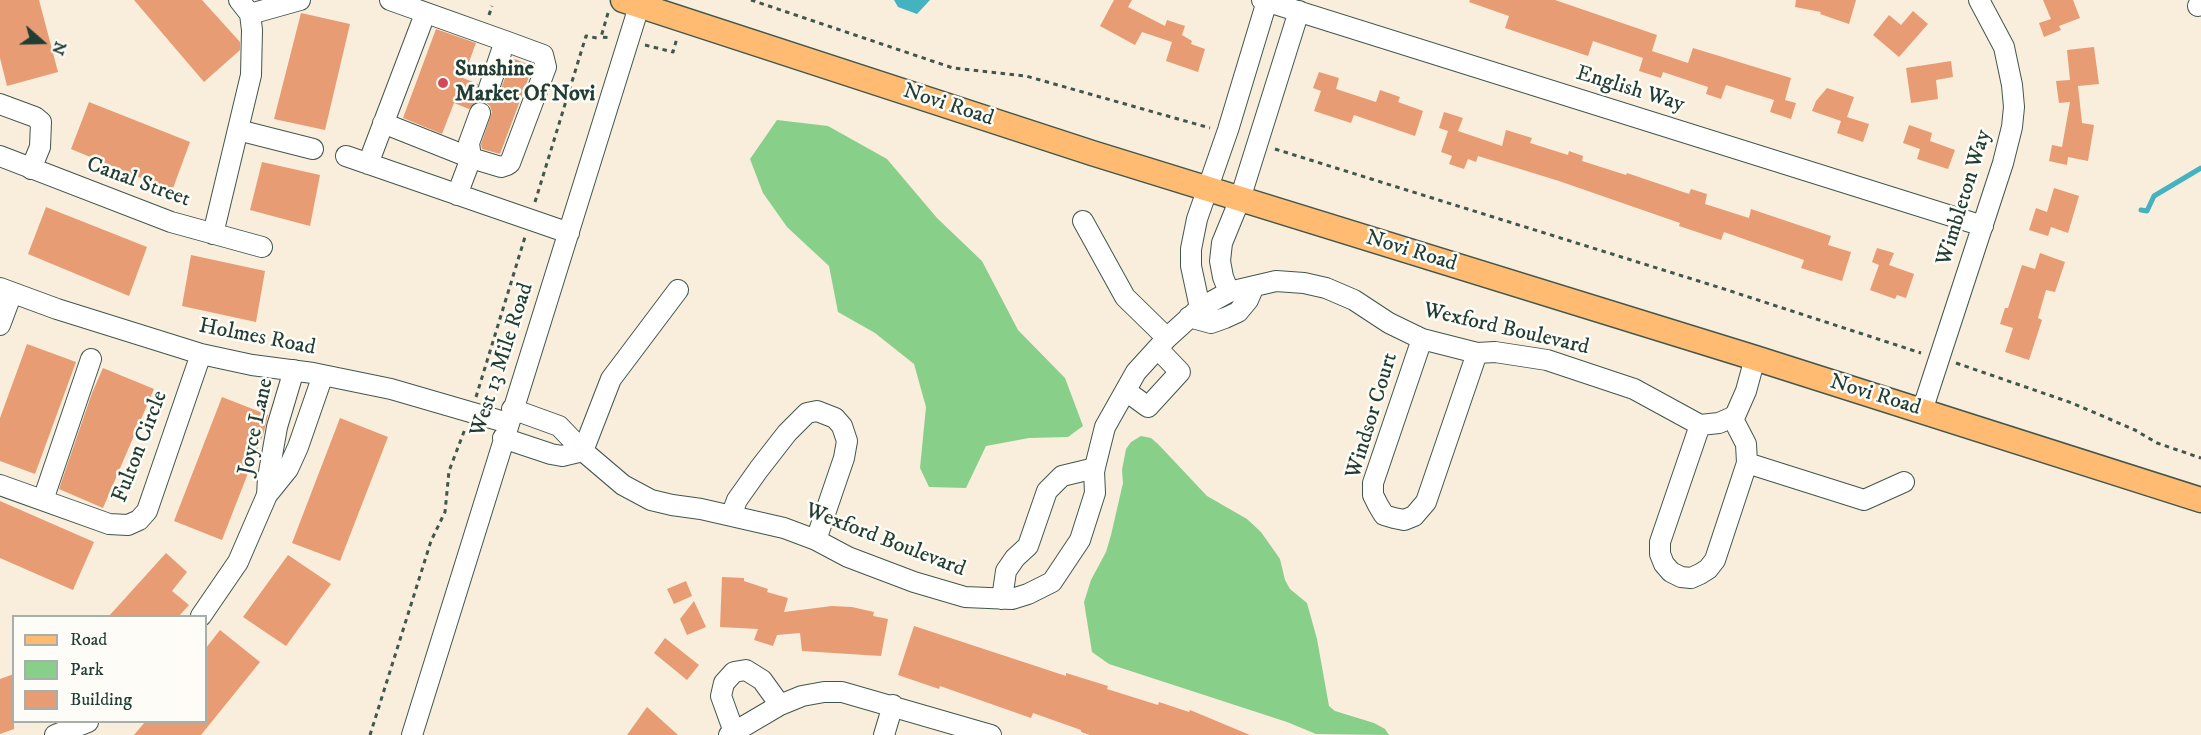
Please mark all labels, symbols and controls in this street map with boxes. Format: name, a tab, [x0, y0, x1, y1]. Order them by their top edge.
north arrow	[12, 12, 72, 72]
text: N	[47, 39, 71, 58]
place label: Sunshine Market Of Novi	[455, 57, 595, 108]
street label: English Way	[1573, 61, 1687, 119]
marker: Sunshine Market Of Novi	[436, 76, 450, 90]
street label: Novi Road	[899, 79, 997, 133]
street label: Wimbleton Way	[1932, 127, 1998, 269]
street label: Canal Street	[83, 152, 193, 214]
street label: Novi Road	[1362, 226, 1460, 278]
street label: West 13 Mile Road	[466, 280, 540, 440]
street label: Wexford Boulevard	[1421, 298, 1591, 362]
street label: Holmes Road	[196, 314, 318, 362]
street label: Windsor Court	[1341, 350, 1405, 482]
street label: Novi Road	[1826, 370, 1924, 422]
street label: Joyce Lane	[234, 376, 280, 478]
street label: Fulton Circle	[108, 387, 174, 507]
street label: Wexford Boulevard	[801, 498, 969, 584]
legend	[12, 615, 207, 723]
text: Road	[70, 629, 107, 651]
text: Park	[70, 659, 104, 681]
text: Building	[70, 689, 132, 711]

